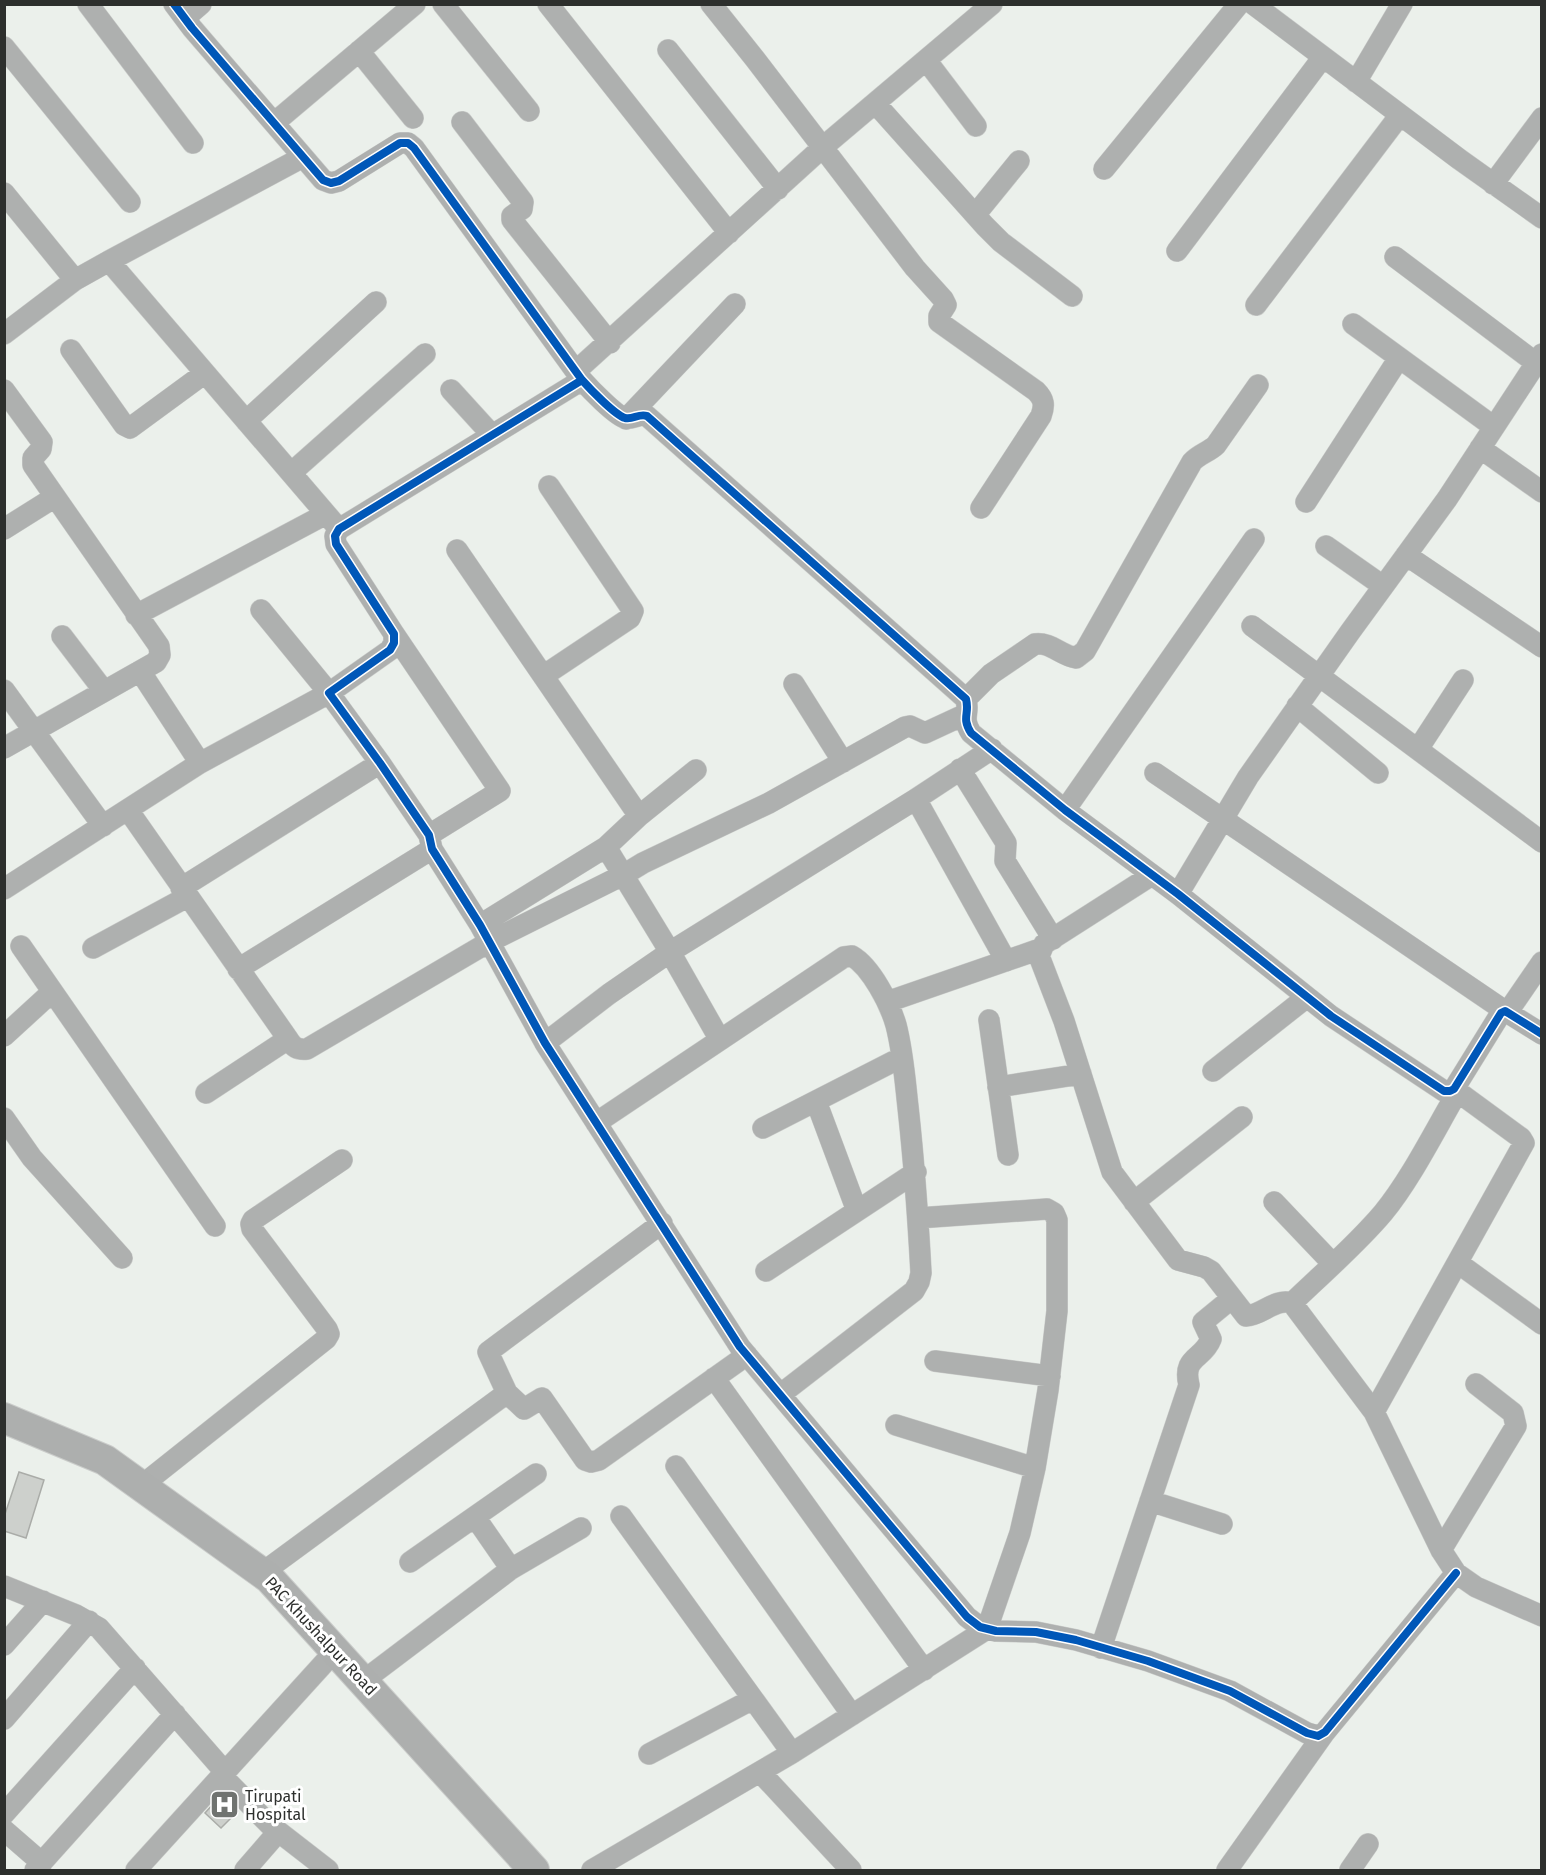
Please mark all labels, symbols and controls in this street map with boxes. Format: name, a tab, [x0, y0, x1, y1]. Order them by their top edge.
street label: PAC Khushalpur Road	[261, 1573, 381, 1699]
place label: Tirupati Hospital	[245, 1787, 306, 1824]
hospital icon: Tirupati Hospital	[208, 1789, 240, 1821]

